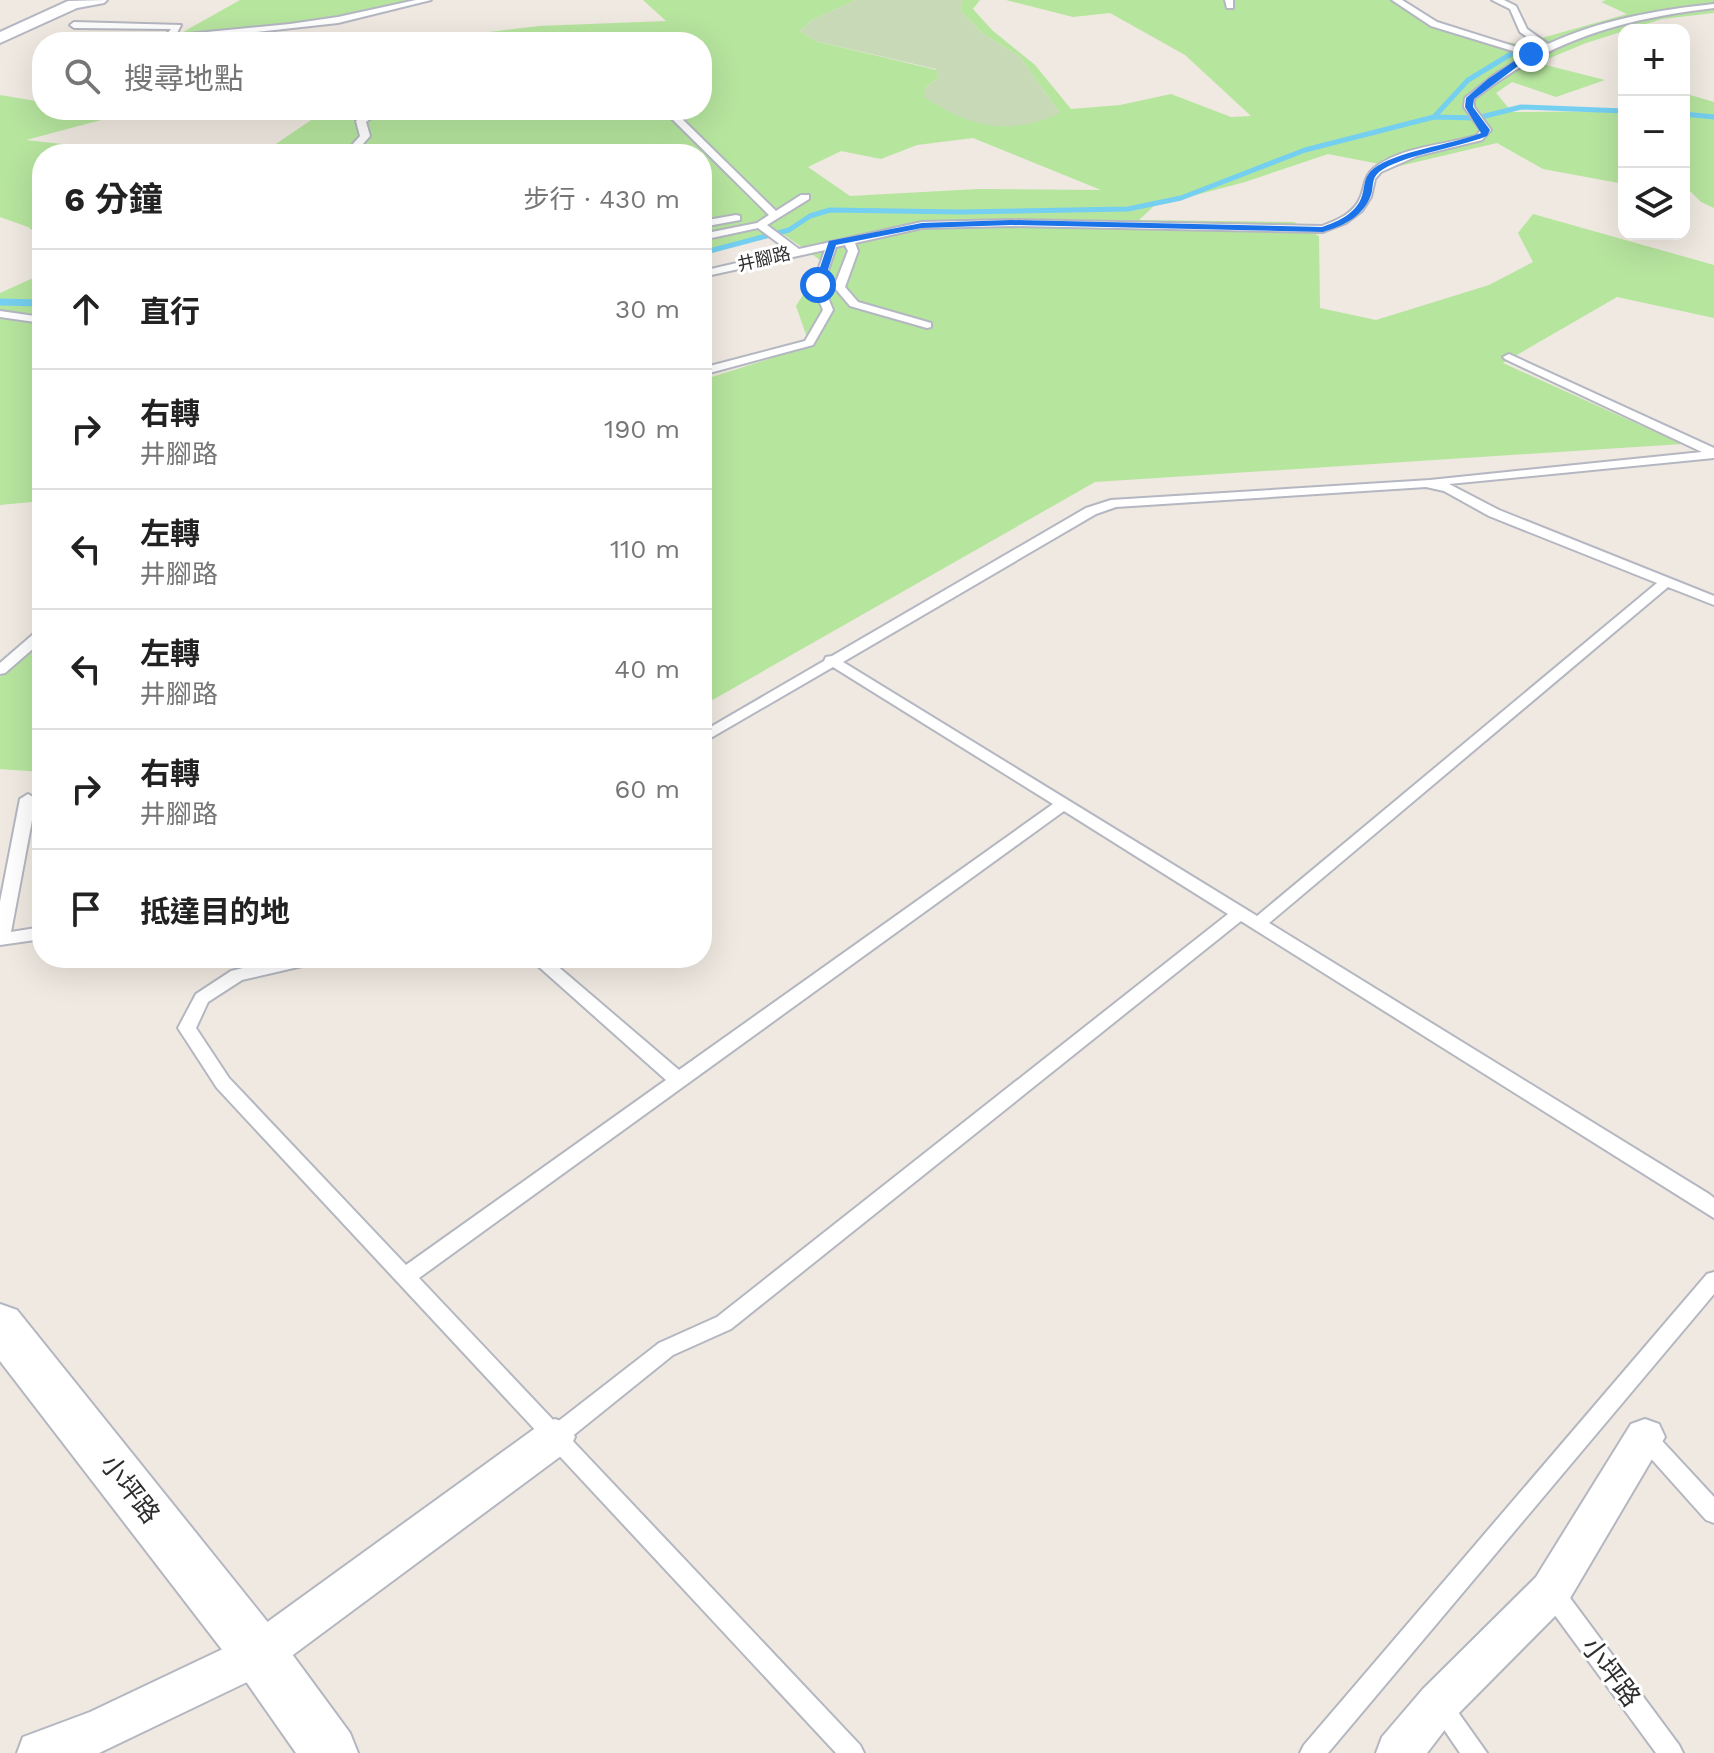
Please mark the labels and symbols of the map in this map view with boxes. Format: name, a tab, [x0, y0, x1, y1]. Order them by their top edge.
route end	[1513, 36, 1549, 72]
street label: 井腳路	[735, 242, 793, 275]
route start	[800, 267, 836, 303]
street label: 小坪路	[94, 1449, 166, 1529]
street label: 小坪路	[1576, 1632, 1646, 1712]

